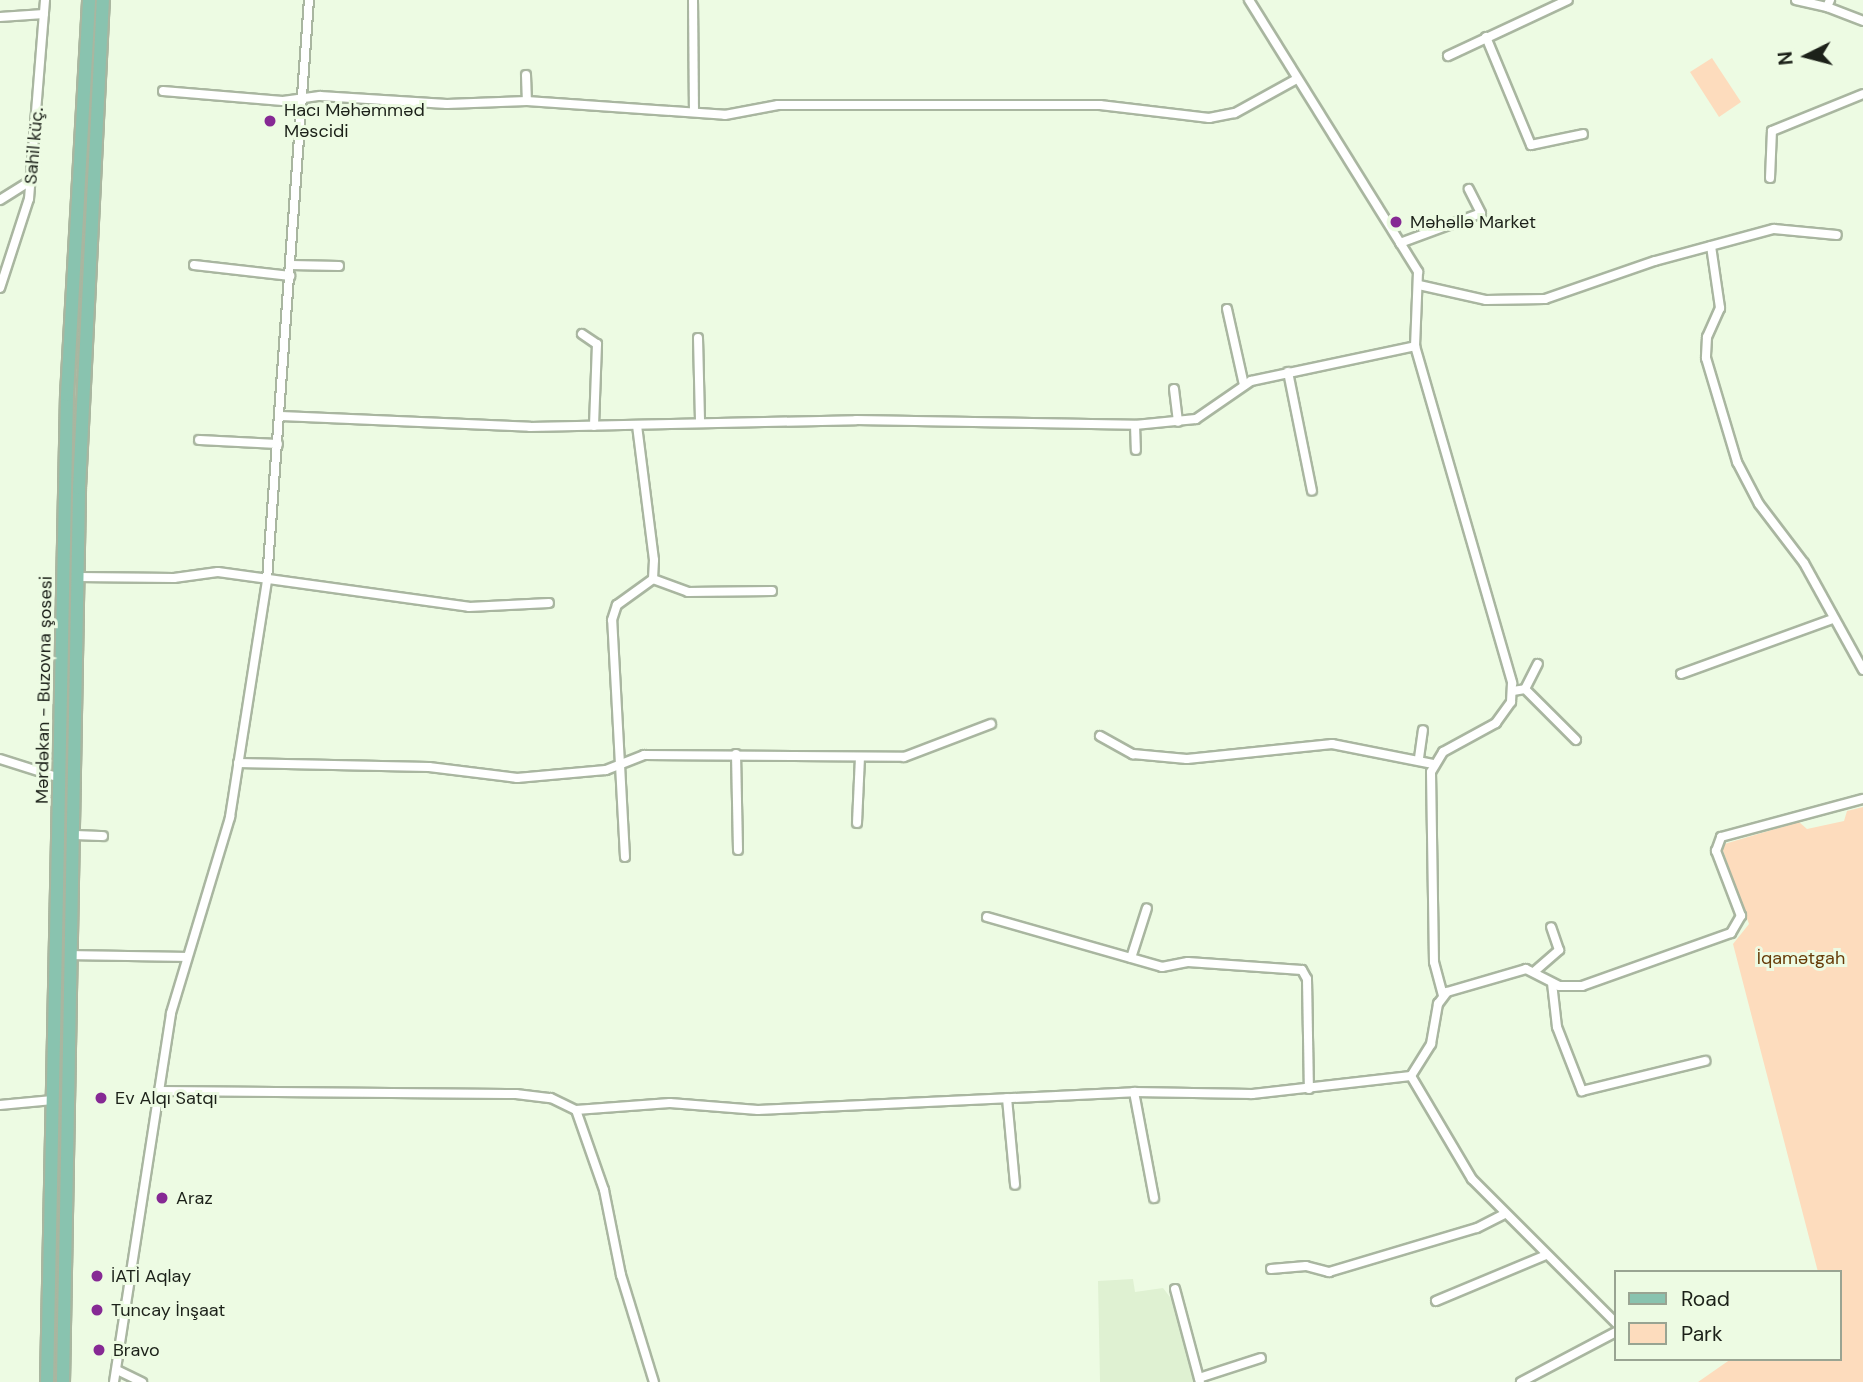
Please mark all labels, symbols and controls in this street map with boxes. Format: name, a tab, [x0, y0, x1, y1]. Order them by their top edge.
north arrow	[1772, 21, 1842, 91]
text: N	[1772, 50, 1799, 66]
place label: Hacı Məhəmməd Məscidi	[284, 100, 425, 142]
street label: Sahil küç.	[20, 107, 48, 185]
marker: Hacı Məhəmməd Məscidi	[262, 113, 278, 129]
place label: Məhəllə Market	[1410, 211, 1536, 233]
marker: Məhəllə Market	[1388, 214, 1404, 230]
street label: Mərdəkan - Buzovna şosesi	[31, 576, 57, 804]
park label: İqamətgah	[1757, 947, 1845, 969]
place label: Ev Alqı Satqı	[115, 1087, 218, 1109]
marker: Ev Alqı Satqı	[93, 1090, 109, 1106]
place label: Araz	[176, 1187, 213, 1209]
marker: Araz	[154, 1190, 170, 1206]
place label: İATİ Aqlay	[111, 1265, 191, 1287]
marker: İATİ Aqlay	[89, 1268, 105, 1284]
legend	[1615, 1270, 1842, 1361]
text: Road	[1681, 1285, 1730, 1313]
place label: Tuncay İnşaat	[111, 1299, 225, 1321]
marker: Tuncay İnşaat	[89, 1302, 105, 1318]
text: Park	[1681, 1320, 1722, 1348]
place label: Bravo	[113, 1339, 160, 1361]
marker: Bravo	[91, 1342, 107, 1358]

